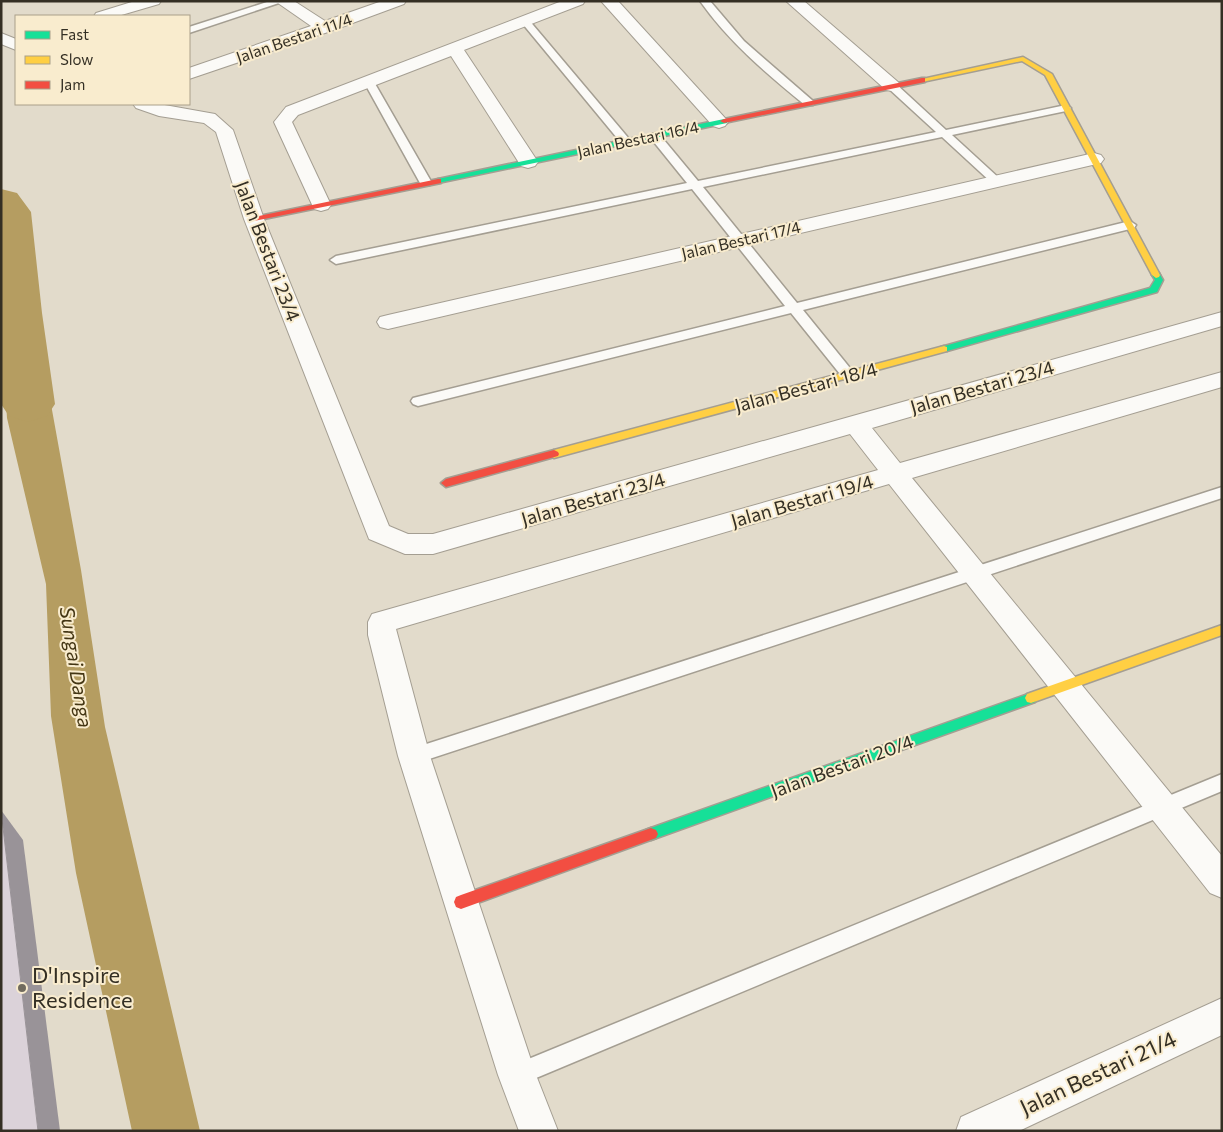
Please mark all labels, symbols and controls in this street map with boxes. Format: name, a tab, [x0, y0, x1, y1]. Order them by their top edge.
street label: Jalan Bestari 11/4	[233, 9, 355, 66]
legend	[15, 15, 190, 105]
text: Fast	[60, 25, 89, 43]
text: Slow	[60, 50, 93, 68]
text: Jam	[60, 75, 85, 93]
street label: Jalan Bestari 16/4	[575, 116, 701, 161]
street label: Jalan Bestari 23/4	[231, 177, 306, 324]
street label: Jalan Bestari 17/4	[679, 216, 803, 262]
street label: Jalan Bestari 23/4	[907, 355, 1057, 418]
street label: Jalan Bestari 18/4	[732, 356, 880, 417]
street label: Jalan Bestari 23/4	[518, 467, 668, 530]
street label: Jalan Bestari 19/4	[728, 469, 876, 532]
water label: Sungai Danga	[56, 605, 98, 729]
street label: Jalan Bestari 20/4	[767, 729, 916, 802]
place label: D'Inspire Residence	[32, 961, 133, 1013]
marker: D'Inspire Residence	[16, 982, 28, 994]
street label: Jalan Bestari 21/4	[1015, 1024, 1180, 1121]

